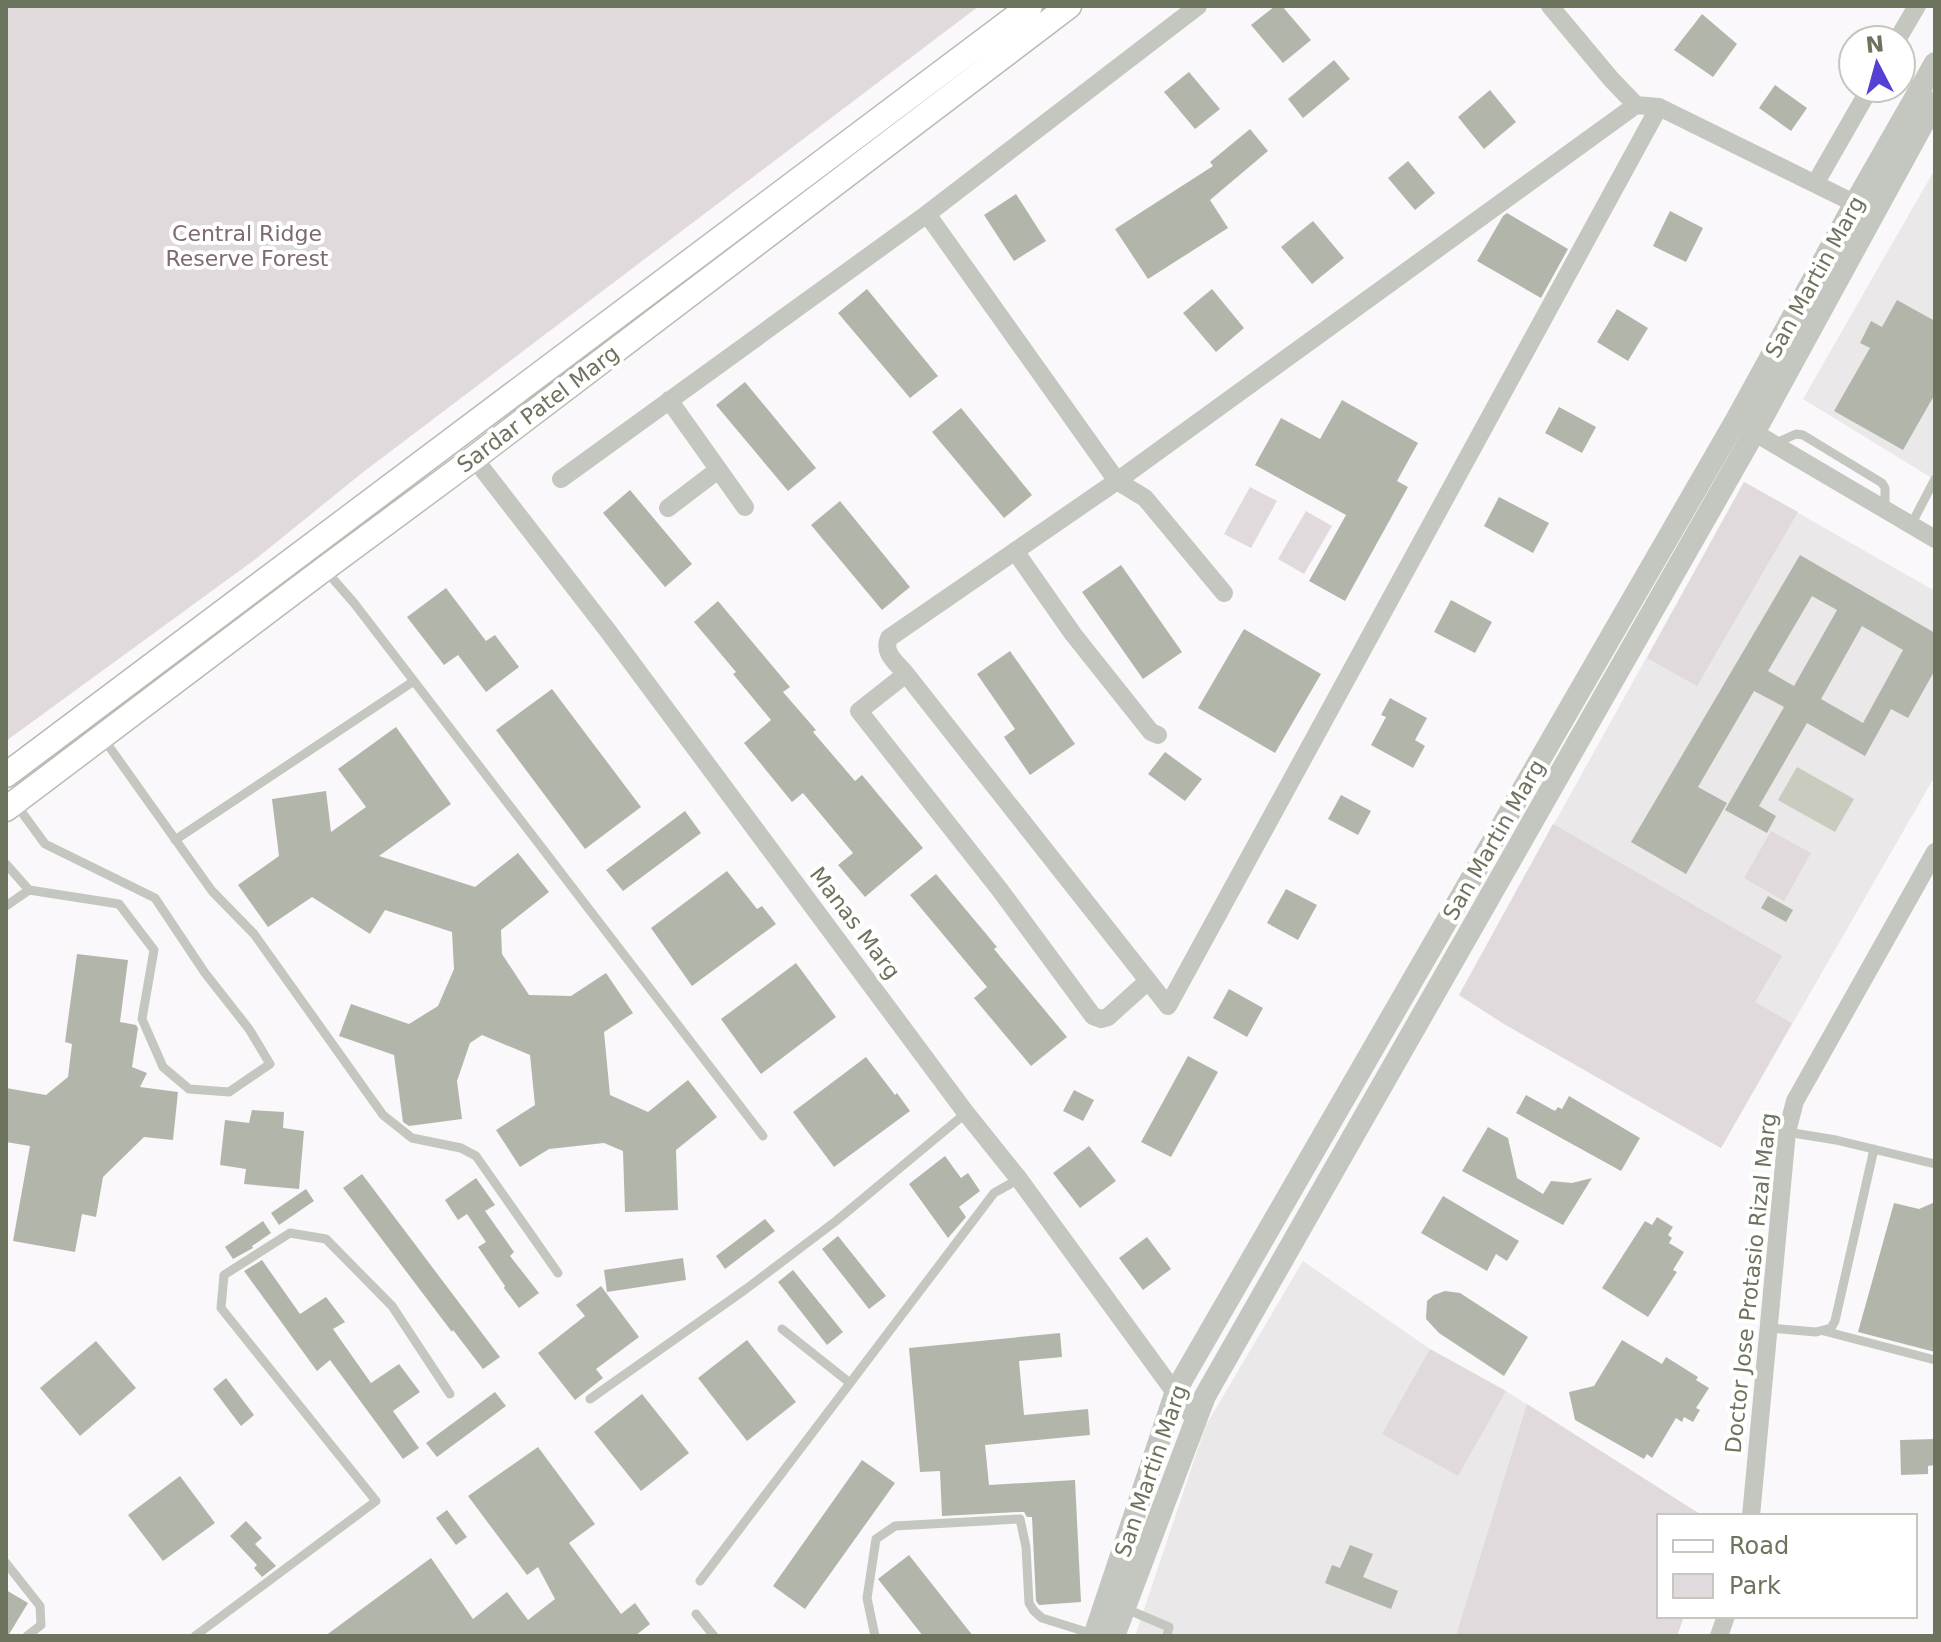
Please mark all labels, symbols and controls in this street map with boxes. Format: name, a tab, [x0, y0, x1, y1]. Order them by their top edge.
north arrow	[1837, 24, 1917, 104]
text: N	[1864, 31, 1885, 58]
street label: San Martin Marg	[1760, 192, 1870, 362]
park label: Central Ridge Reserve Forest	[166, 221, 329, 271]
street label: Sardar Patel Marg	[452, 340, 624, 478]
street label: San Martin Marg	[1438, 756, 1550, 924]
street label: Manas Marg	[805, 862, 905, 984]
street label: Doctor Jose Protasio Rizal Marg	[1721, 1112, 1781, 1454]
street label: San Martin Marg	[1110, 1382, 1192, 1560]
legend	[1657, 1514, 1917, 1618]
text: Road	[1729, 1532, 1789, 1560]
text: Park	[1729, 1572, 1781, 1600]

